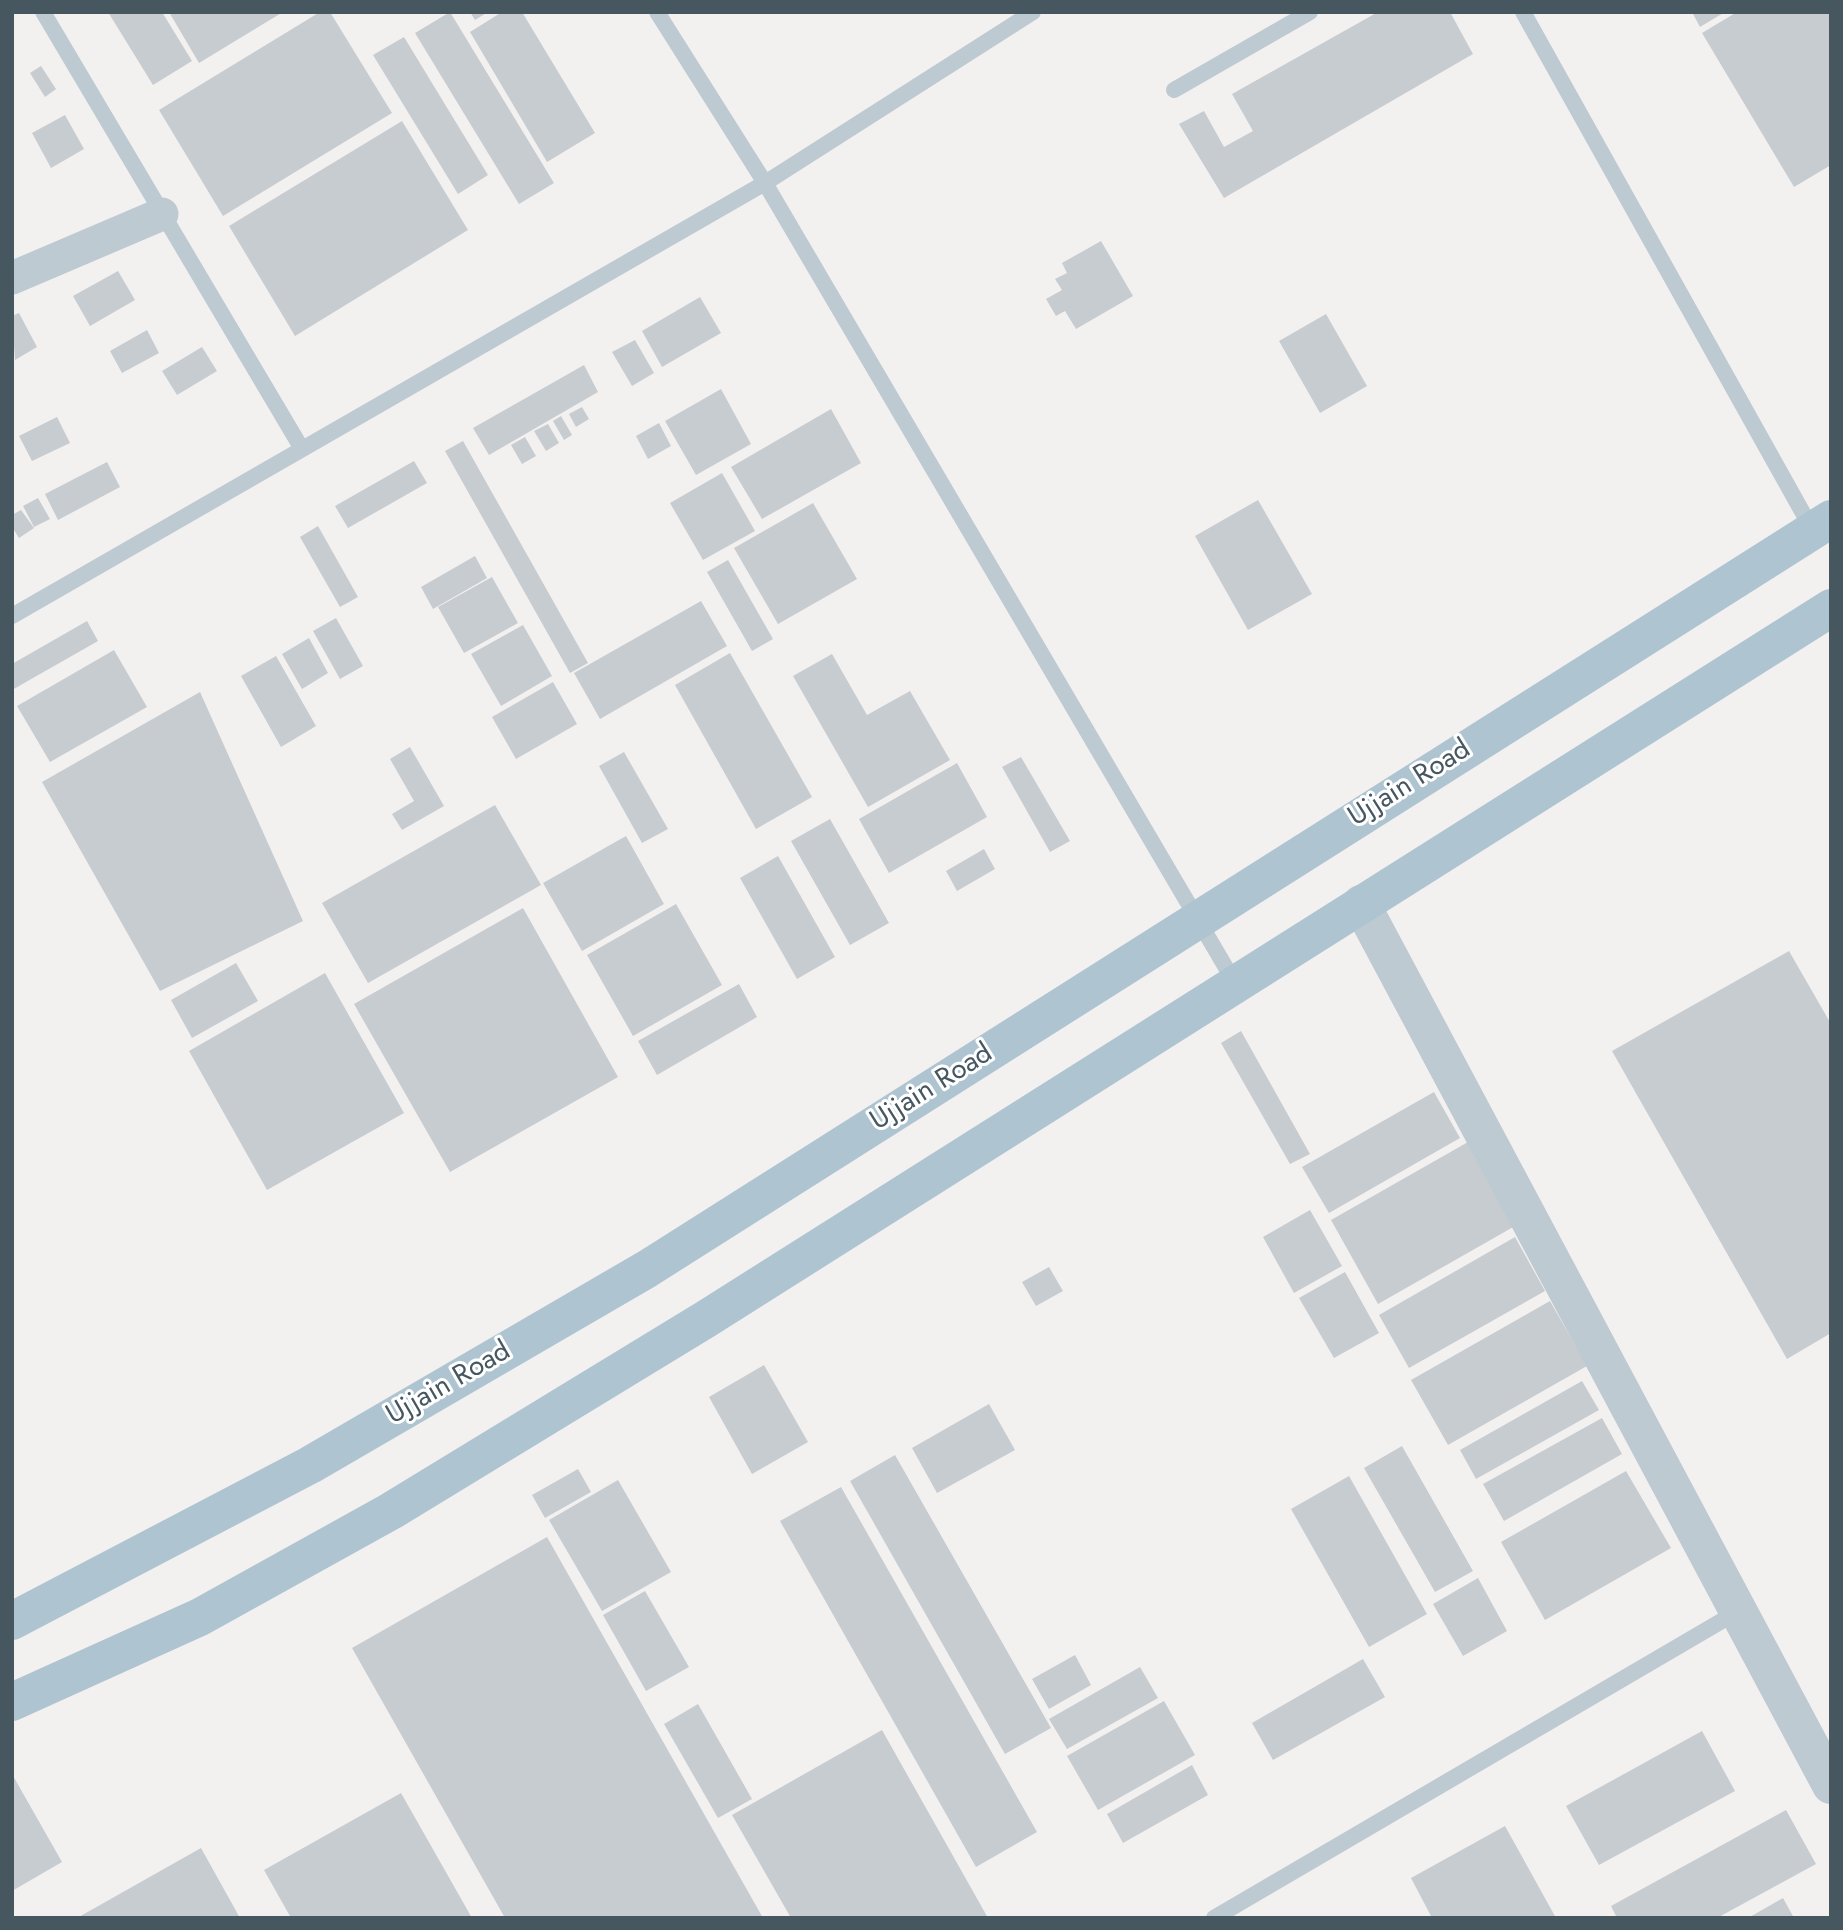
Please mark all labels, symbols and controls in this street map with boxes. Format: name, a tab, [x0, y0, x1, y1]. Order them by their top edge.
street label: Ujjain Road	[1343, 733, 1477, 835]
street label: Ujjain Road	[865, 1037, 999, 1139]
street label: Ujjain Road	[381, 1335, 517, 1433]

